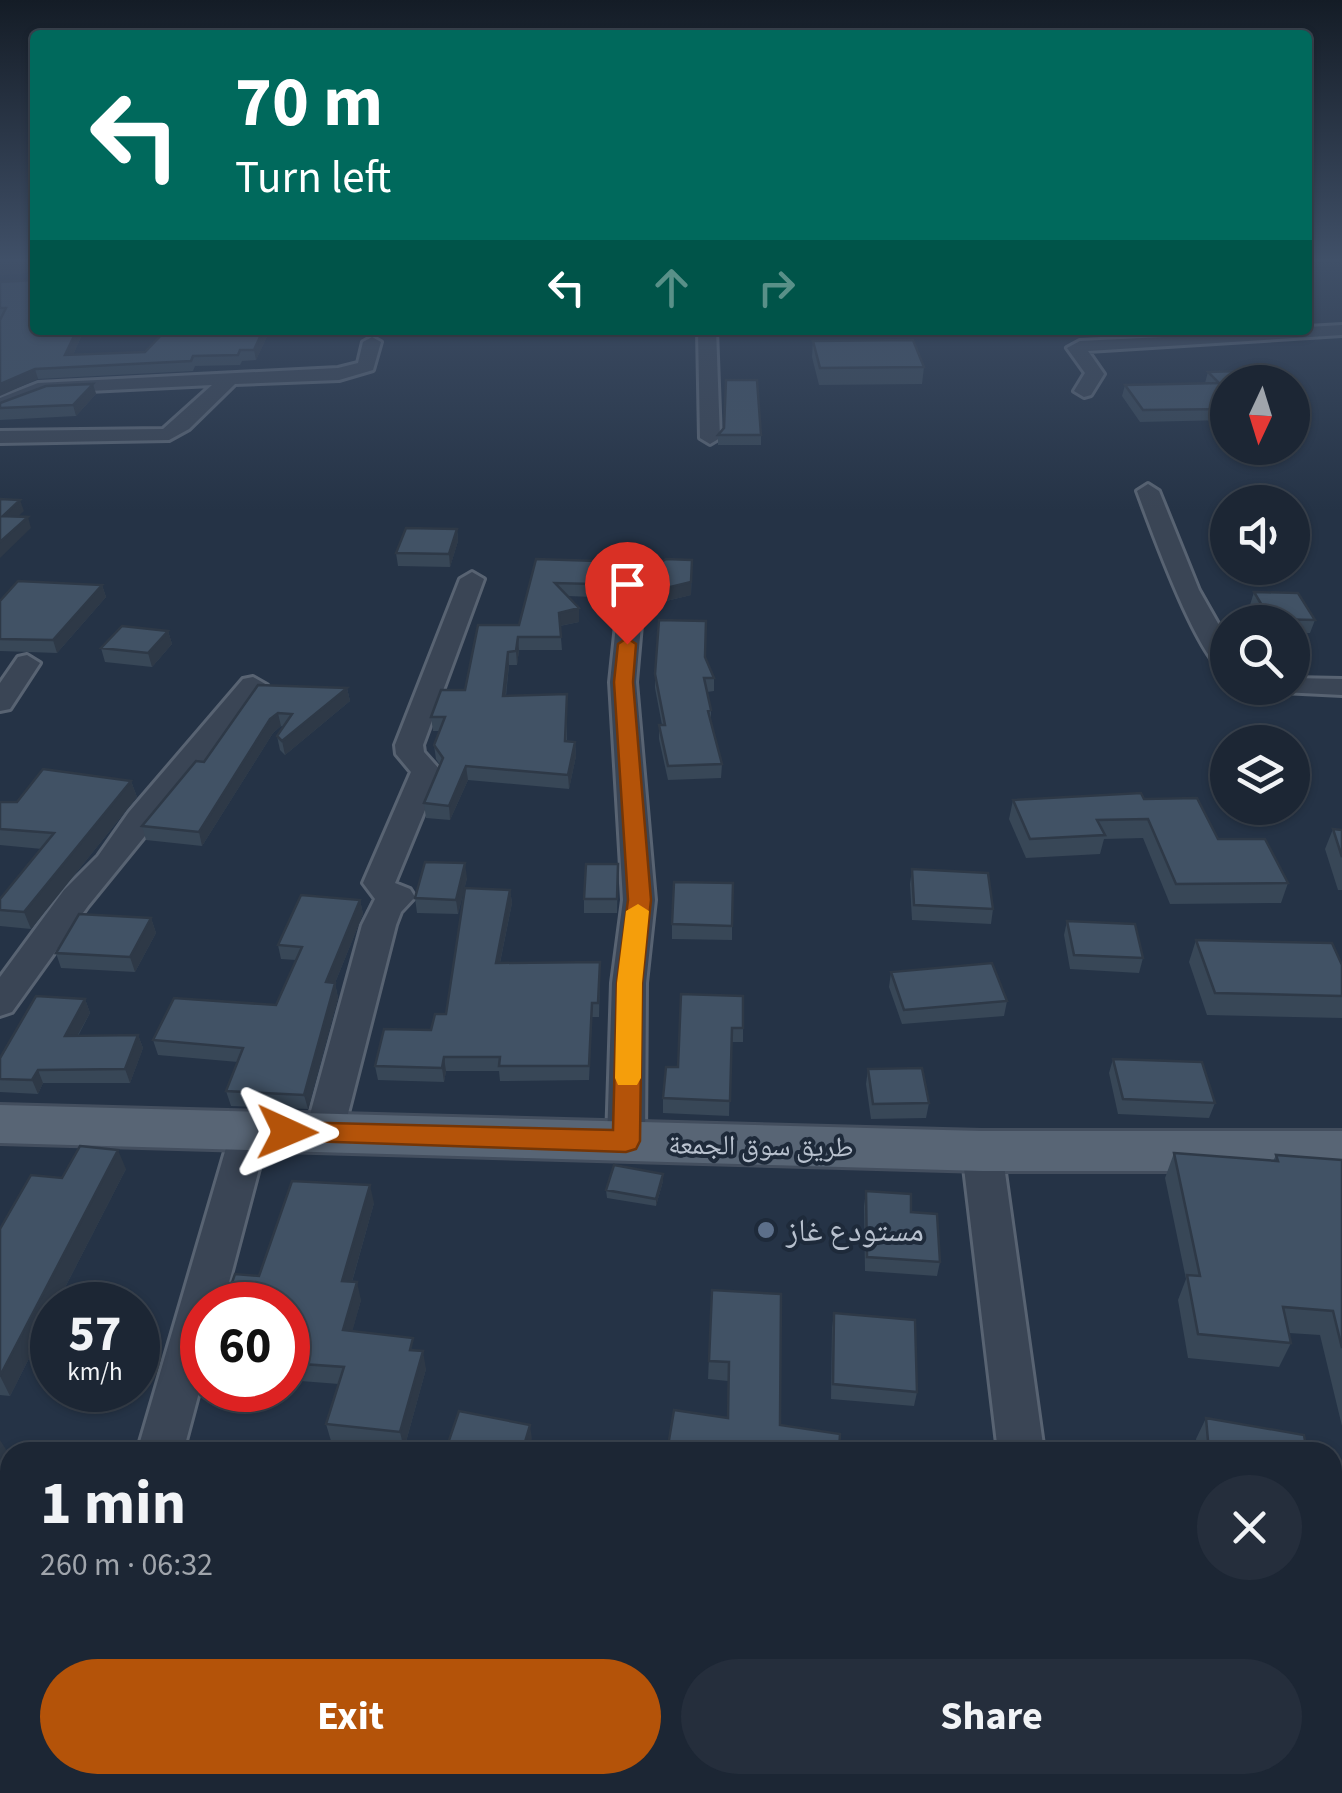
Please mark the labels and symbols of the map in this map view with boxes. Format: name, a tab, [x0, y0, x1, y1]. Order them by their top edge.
north arrow	[1210, 365, 1310, 465]
pin	[585, 542, 670, 645]
position arrow	[235, 1080, 339, 1184]
street label: طريق سوق الجمعة	[668, 1124, 854, 1168]
place label: مستودع غاز	[785, 1208, 924, 1254]
marker: مستودع غاز	[755, 1219, 777, 1241]
speed limit sign: 60	[180, 1282, 310, 1412]

